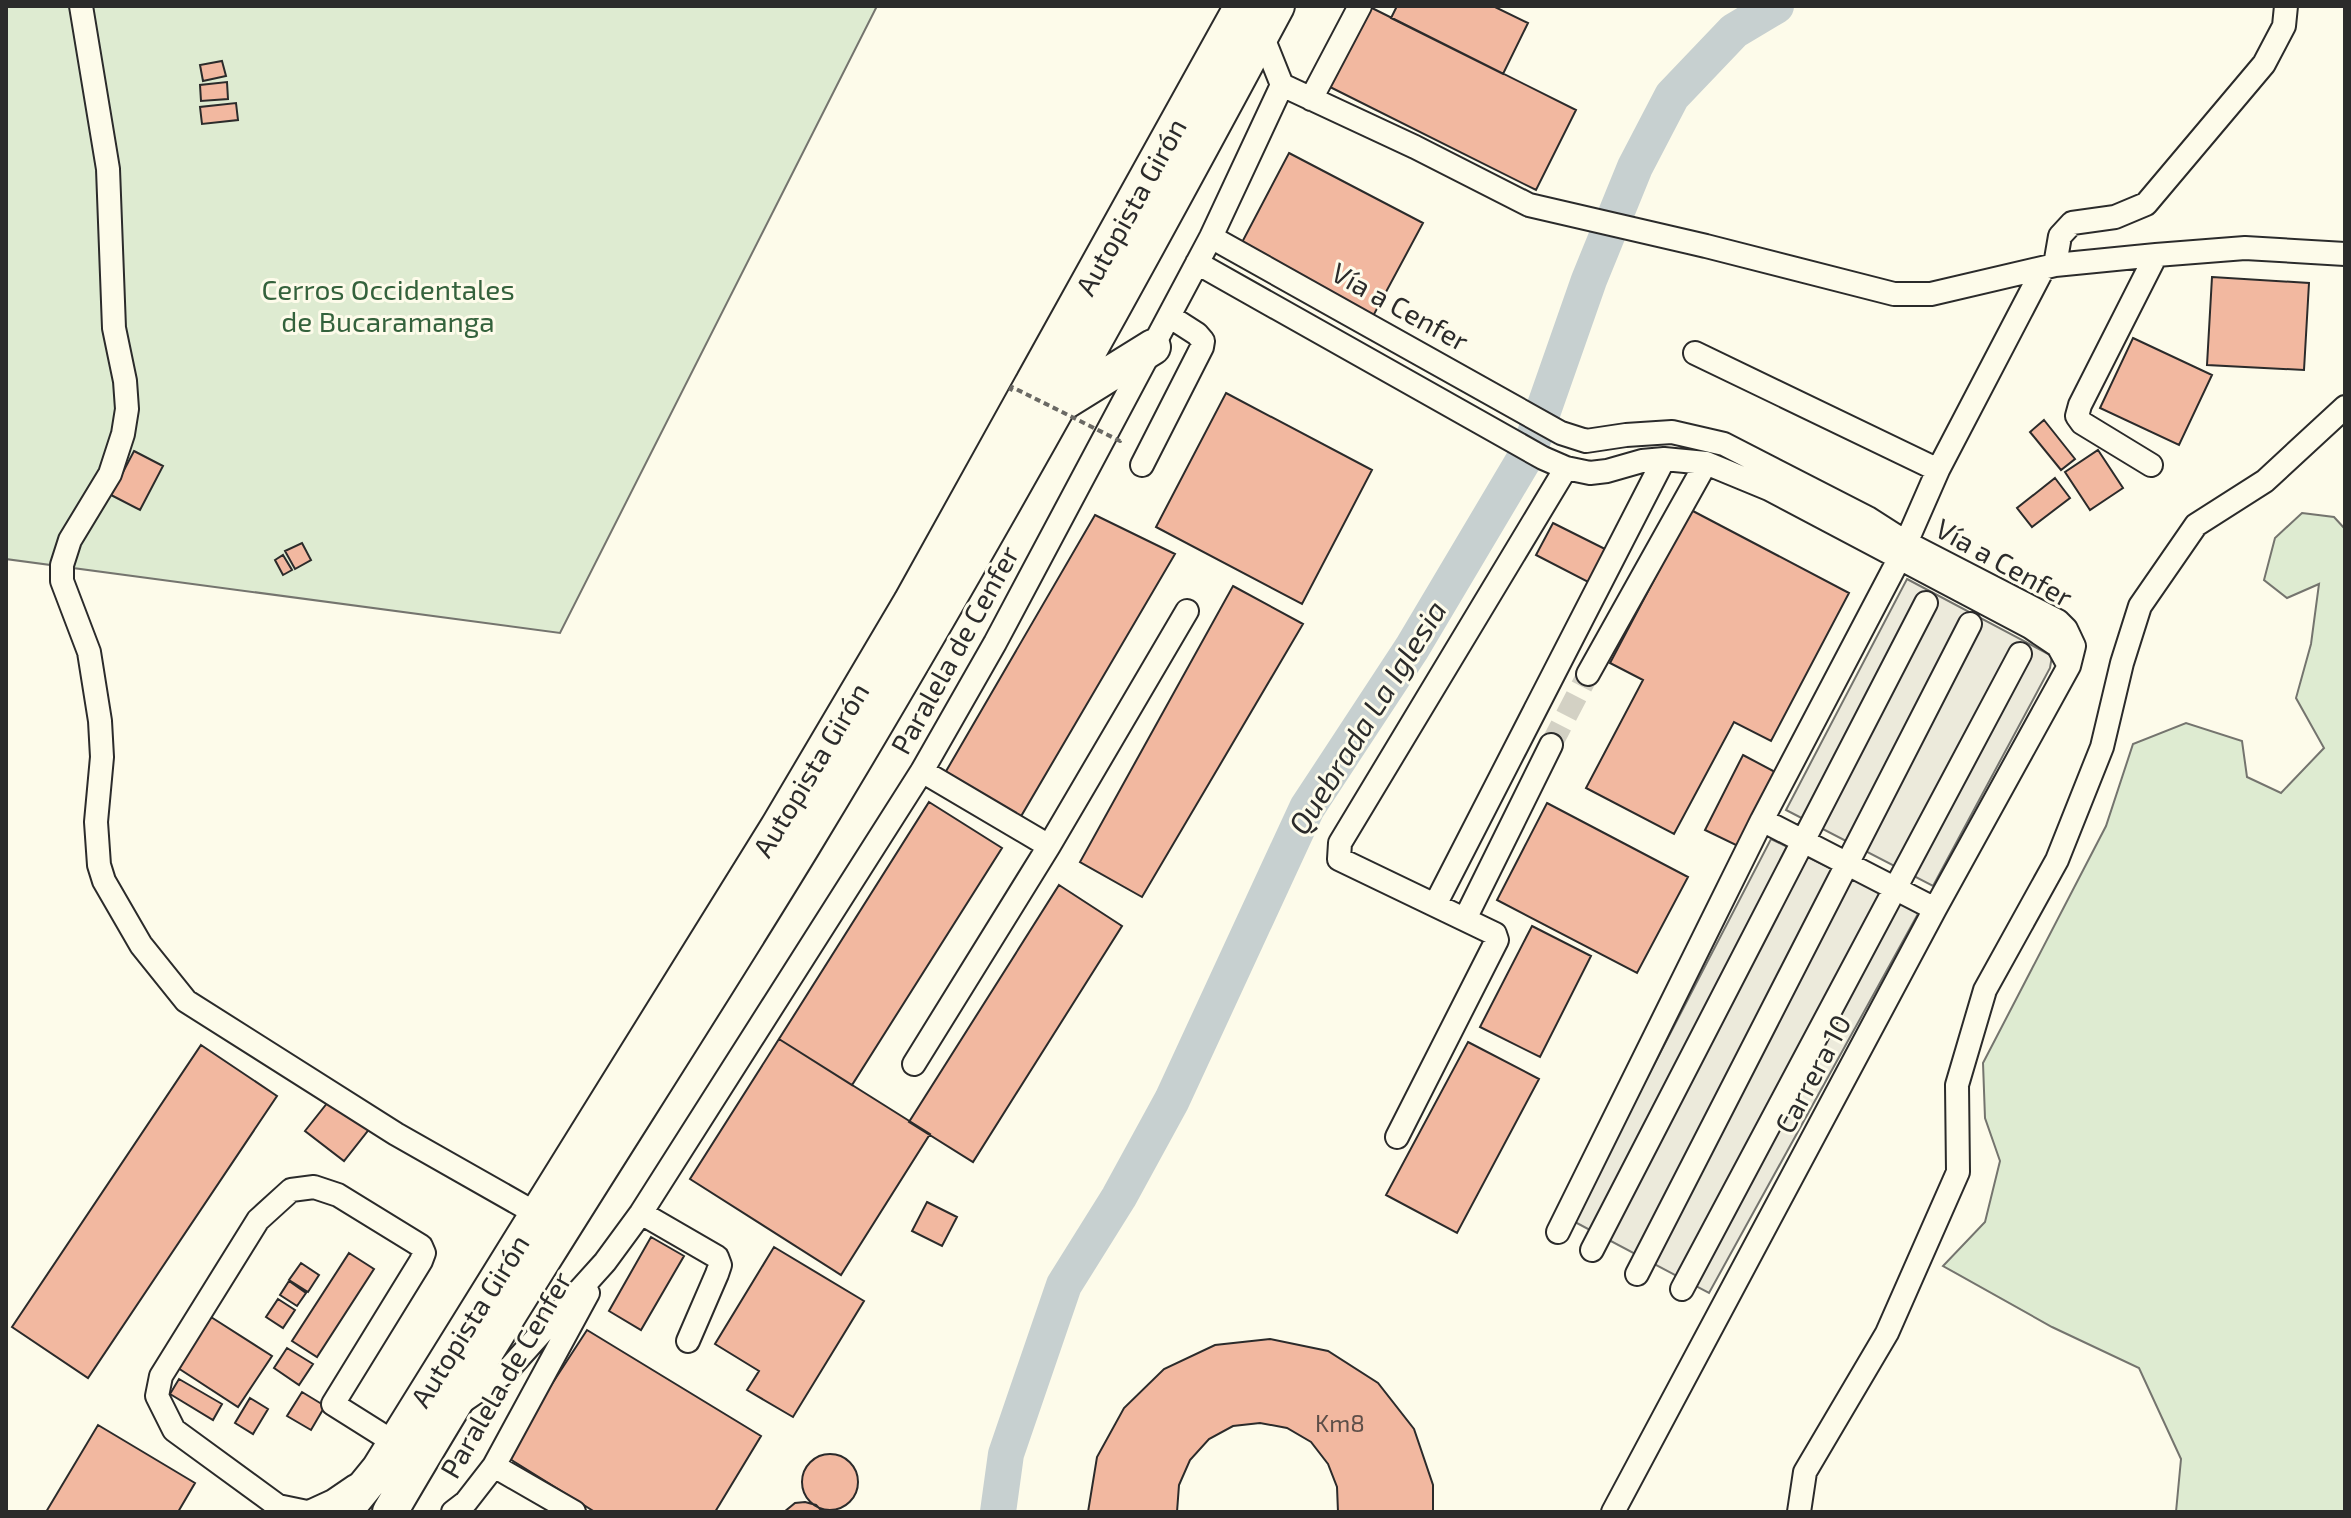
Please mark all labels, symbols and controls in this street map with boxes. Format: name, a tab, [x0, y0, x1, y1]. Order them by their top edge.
street label: Autopista Girón	[1067, 112, 1193, 301]
street label: Vía a Cenfer	[1326, 255, 1475, 358]
park label: Cerros Occidentales de Bucaramanga	[261, 272, 515, 338]
street label: Vía a Cenfer	[1930, 511, 2079, 614]
street label: Paralela de Cenfer	[883, 539, 1025, 760]
water label: Quebrada La Iglesia	[1280, 593, 1453, 841]
street label: Autopista Girón	[745, 676, 876, 863]
street label: Carrera 10	[1767, 1008, 1857, 1139]
street label: Autopista Girón	[402, 1228, 536, 1413]
street label: Paralela de Cenfer	[432, 1265, 578, 1484]
house number: Km8	[1315, 1408, 1365, 1437]

